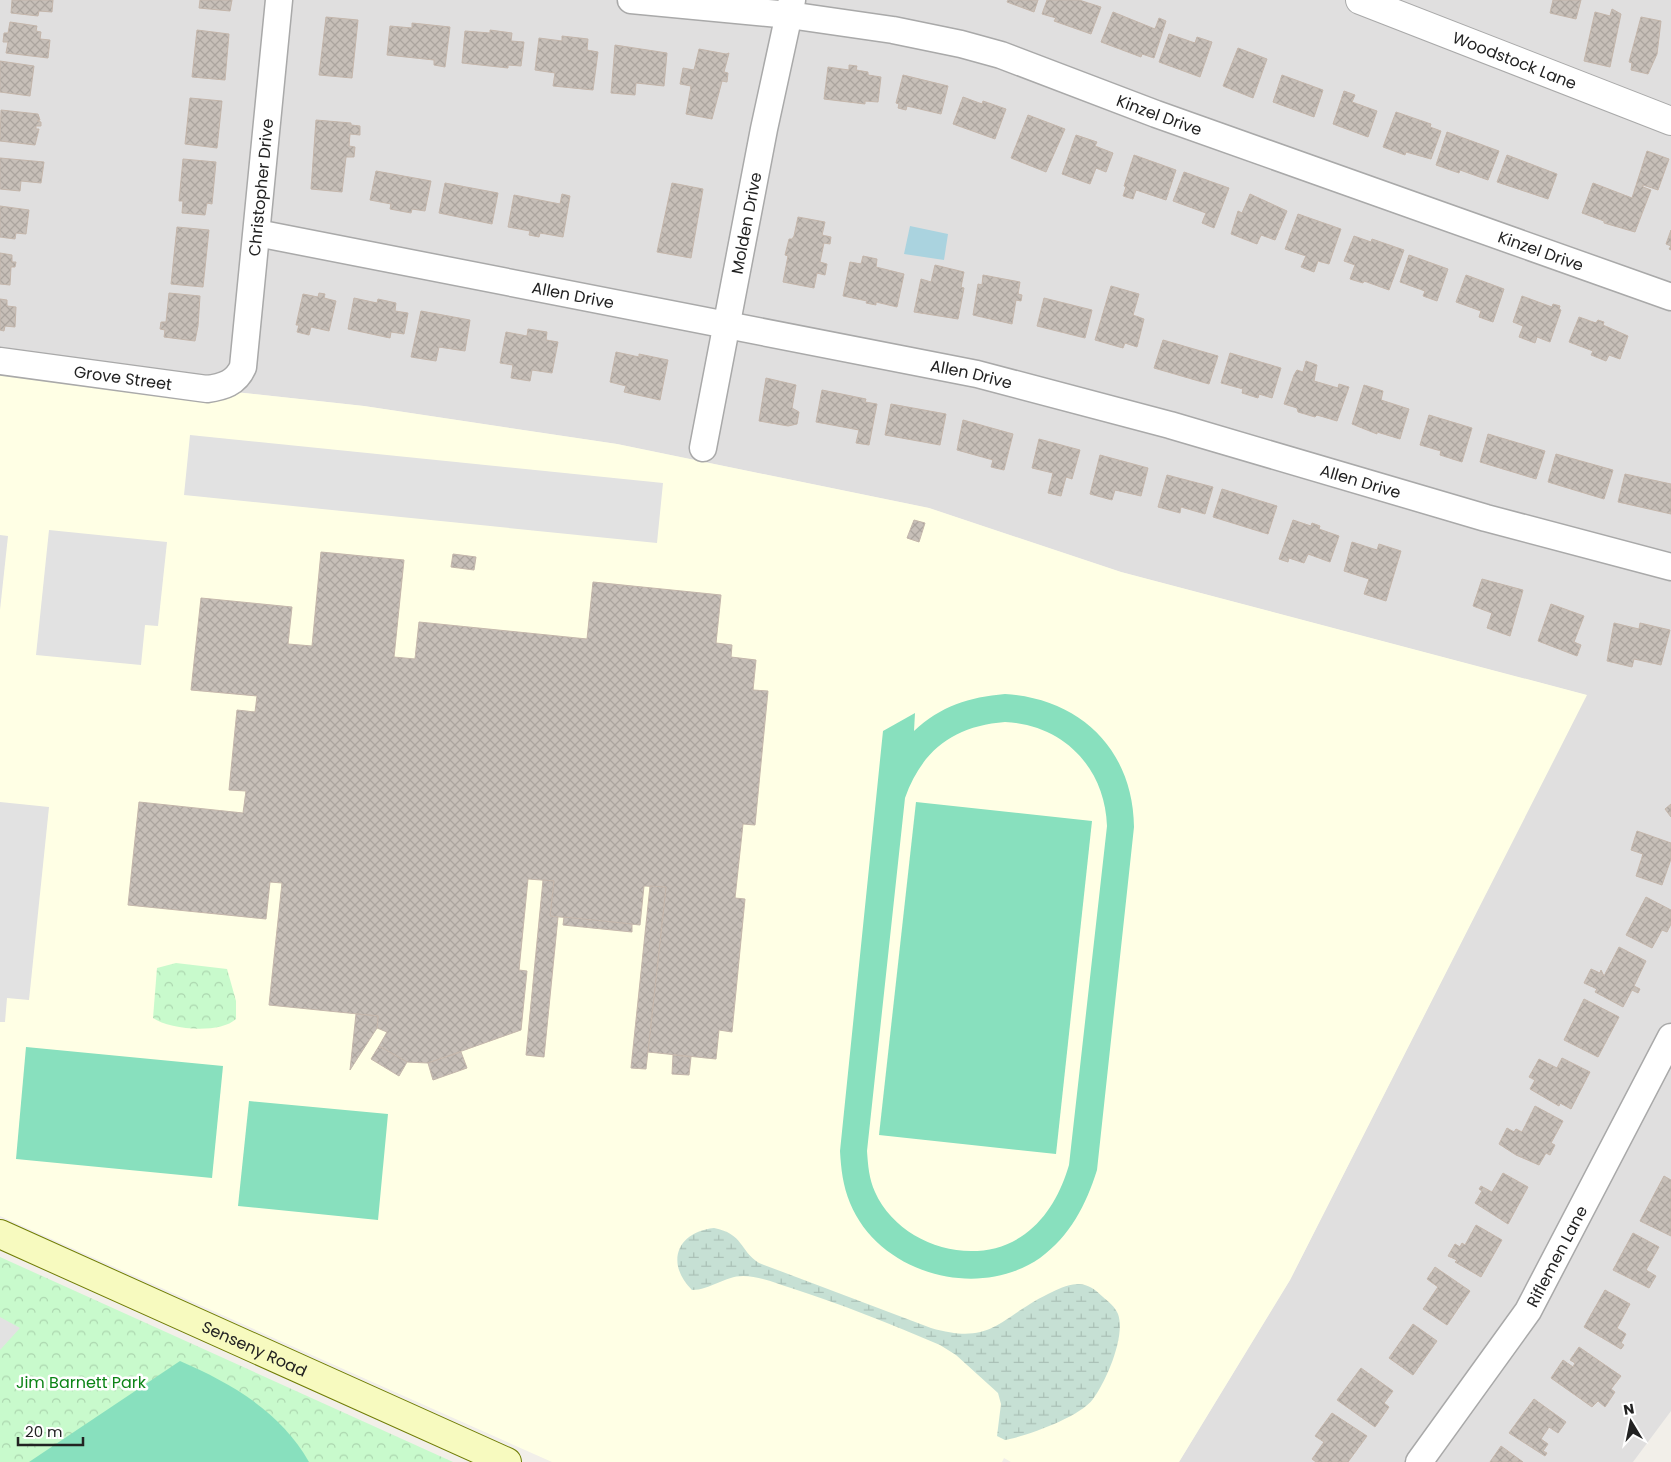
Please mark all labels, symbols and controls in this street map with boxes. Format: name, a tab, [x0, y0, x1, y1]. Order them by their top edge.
street label: Woodstock Lane	[1449, 26, 1580, 95]
street label: Kinzel Drive	[1113, 89, 1205, 141]
street label: Christopher Drive	[243, 117, 279, 257]
street label: Molden Drive	[725, 170, 768, 276]
street label: Kinzel Drive	[1495, 225, 1587, 277]
street label: Allen Drive	[530, 276, 616, 315]
street label: Allen Drive	[928, 354, 1015, 395]
street label: Grove Street	[72, 360, 173, 396]
street label: Allen Drive	[1317, 459, 1404, 504]
street label: Riflemen Lane	[1521, 1202, 1593, 1311]
street label: Senseny Road	[198, 1315, 311, 1383]
park label: Jim Barnett Park	[16, 1371, 147, 1394]
north arrow	[1606, 1397, 1656, 1447]
text: N	[1622, 1398, 1636, 1420]
scale bar	[18, 1414, 82, 1446]
text: 20 m	[25, 1421, 63, 1442]

